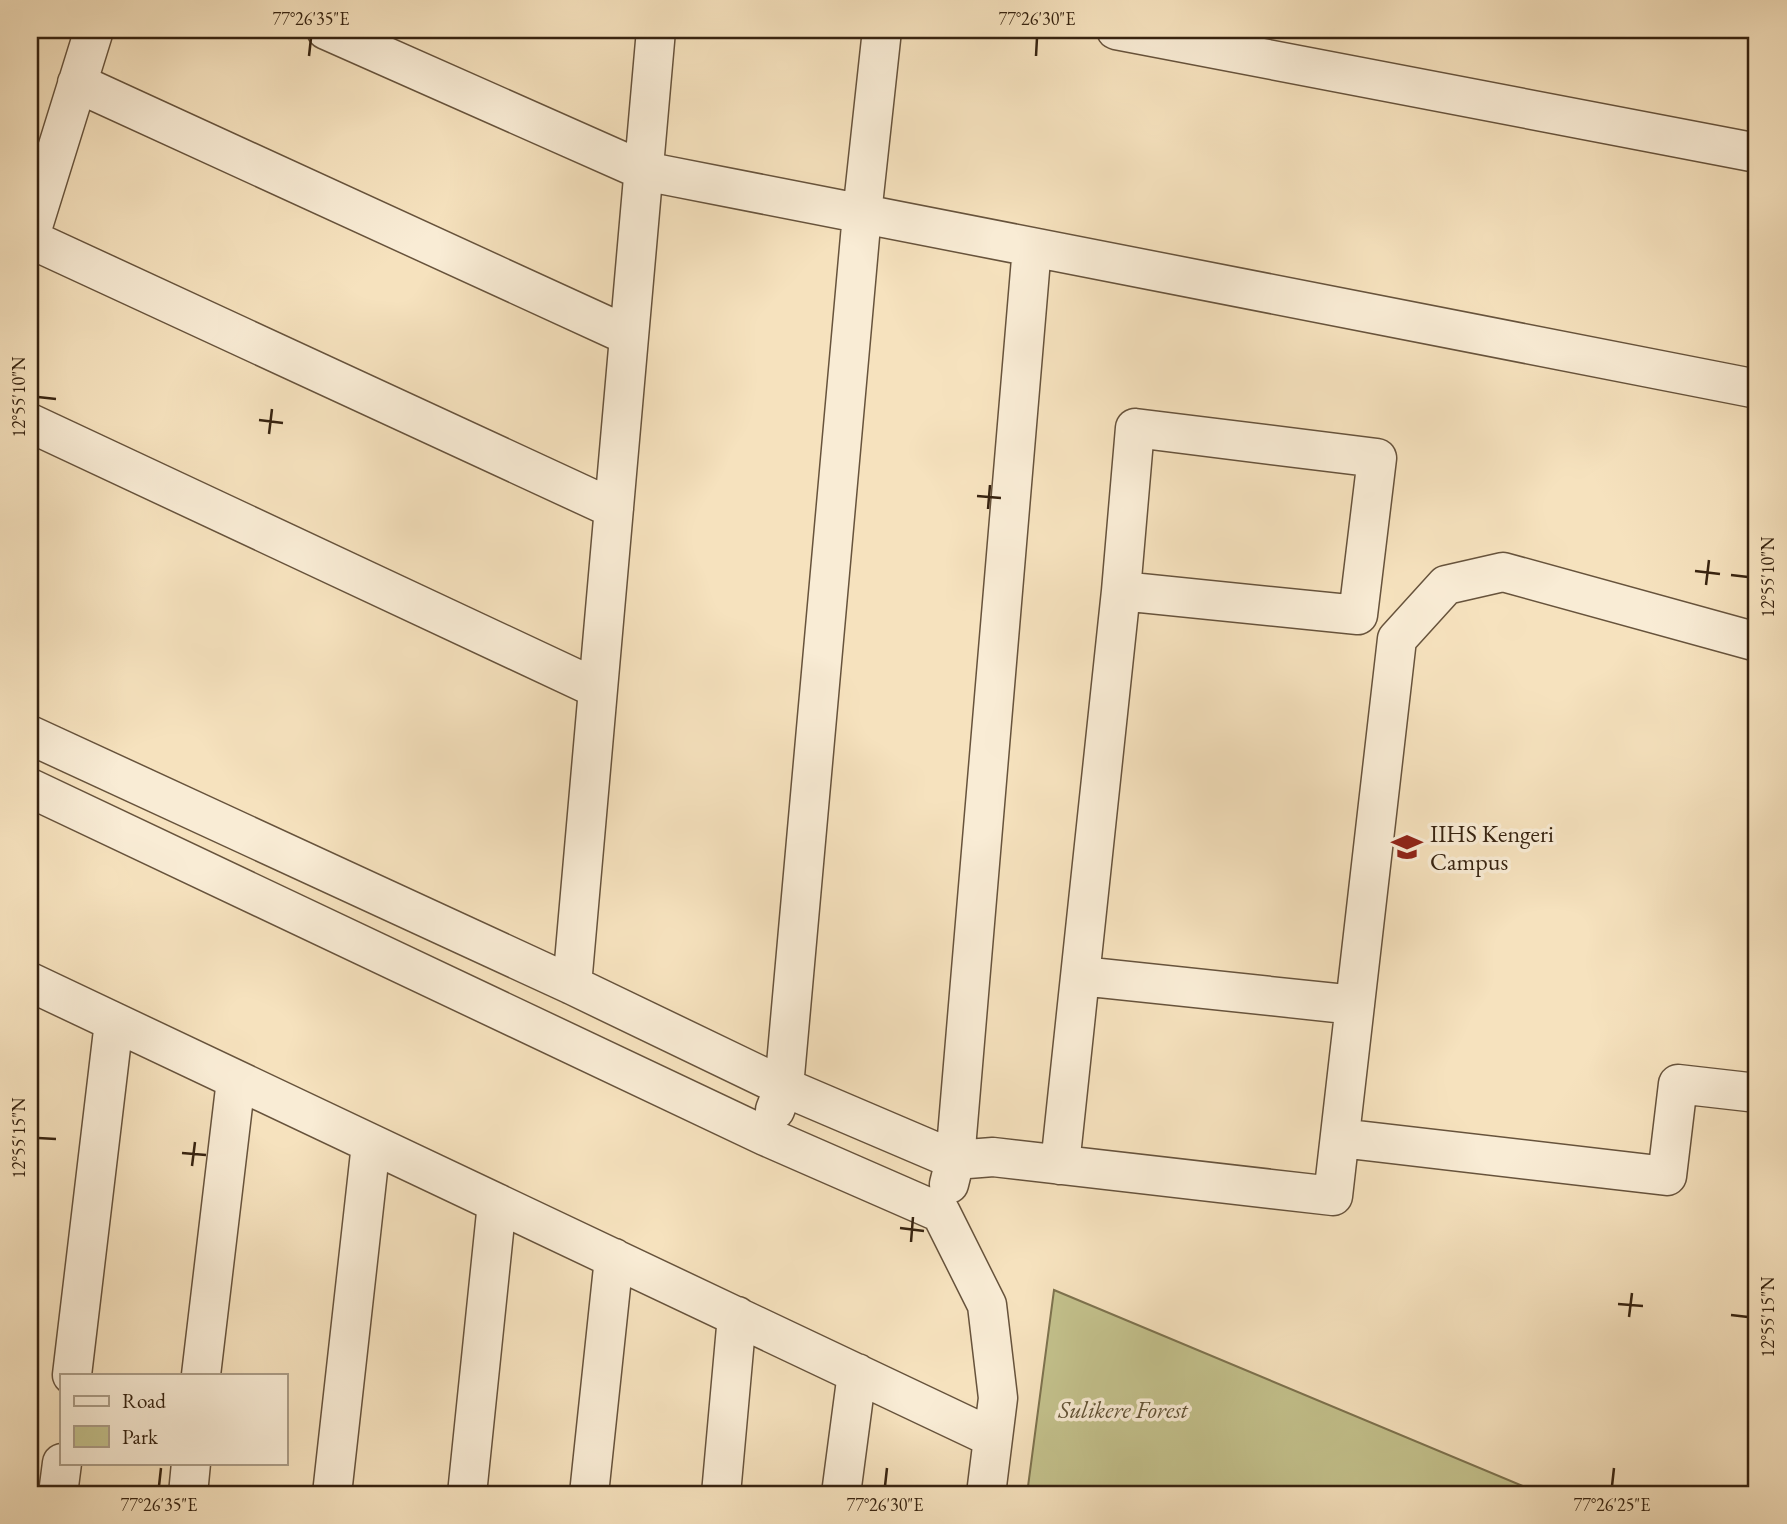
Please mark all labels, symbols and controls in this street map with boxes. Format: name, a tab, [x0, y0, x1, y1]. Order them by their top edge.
text: 77°26'35"E	[273, 7, 349, 30]
text: 77°26'30"E	[999, 7, 1075, 30]
text: 12°55'10"N	[7, 356, 30, 437]
text: 12°55'10"N	[1756, 536, 1779, 617]
place label: IIHS Kengeri Campus	[1430, 818, 1554, 877]
school or university icon: IIHS Kengeri Campus	[1390, 830, 1424, 864]
text: 12°55'15"N	[7, 1097, 30, 1178]
text: 12°55'15"N	[1756, 1276, 1779, 1357]
legend	[60, 1374, 287, 1464]
text: Road	[122, 1387, 166, 1414]
park label: Sulikere Forest	[1057, 1394, 1189, 1425]
text: Park	[122, 1423, 159, 1450]
text: 77°26'35"E	[121, 1493, 197, 1516]
text: 77°26'30"E	[847, 1493, 923, 1516]
text: 77°26'25"E	[1574, 1493, 1650, 1516]

